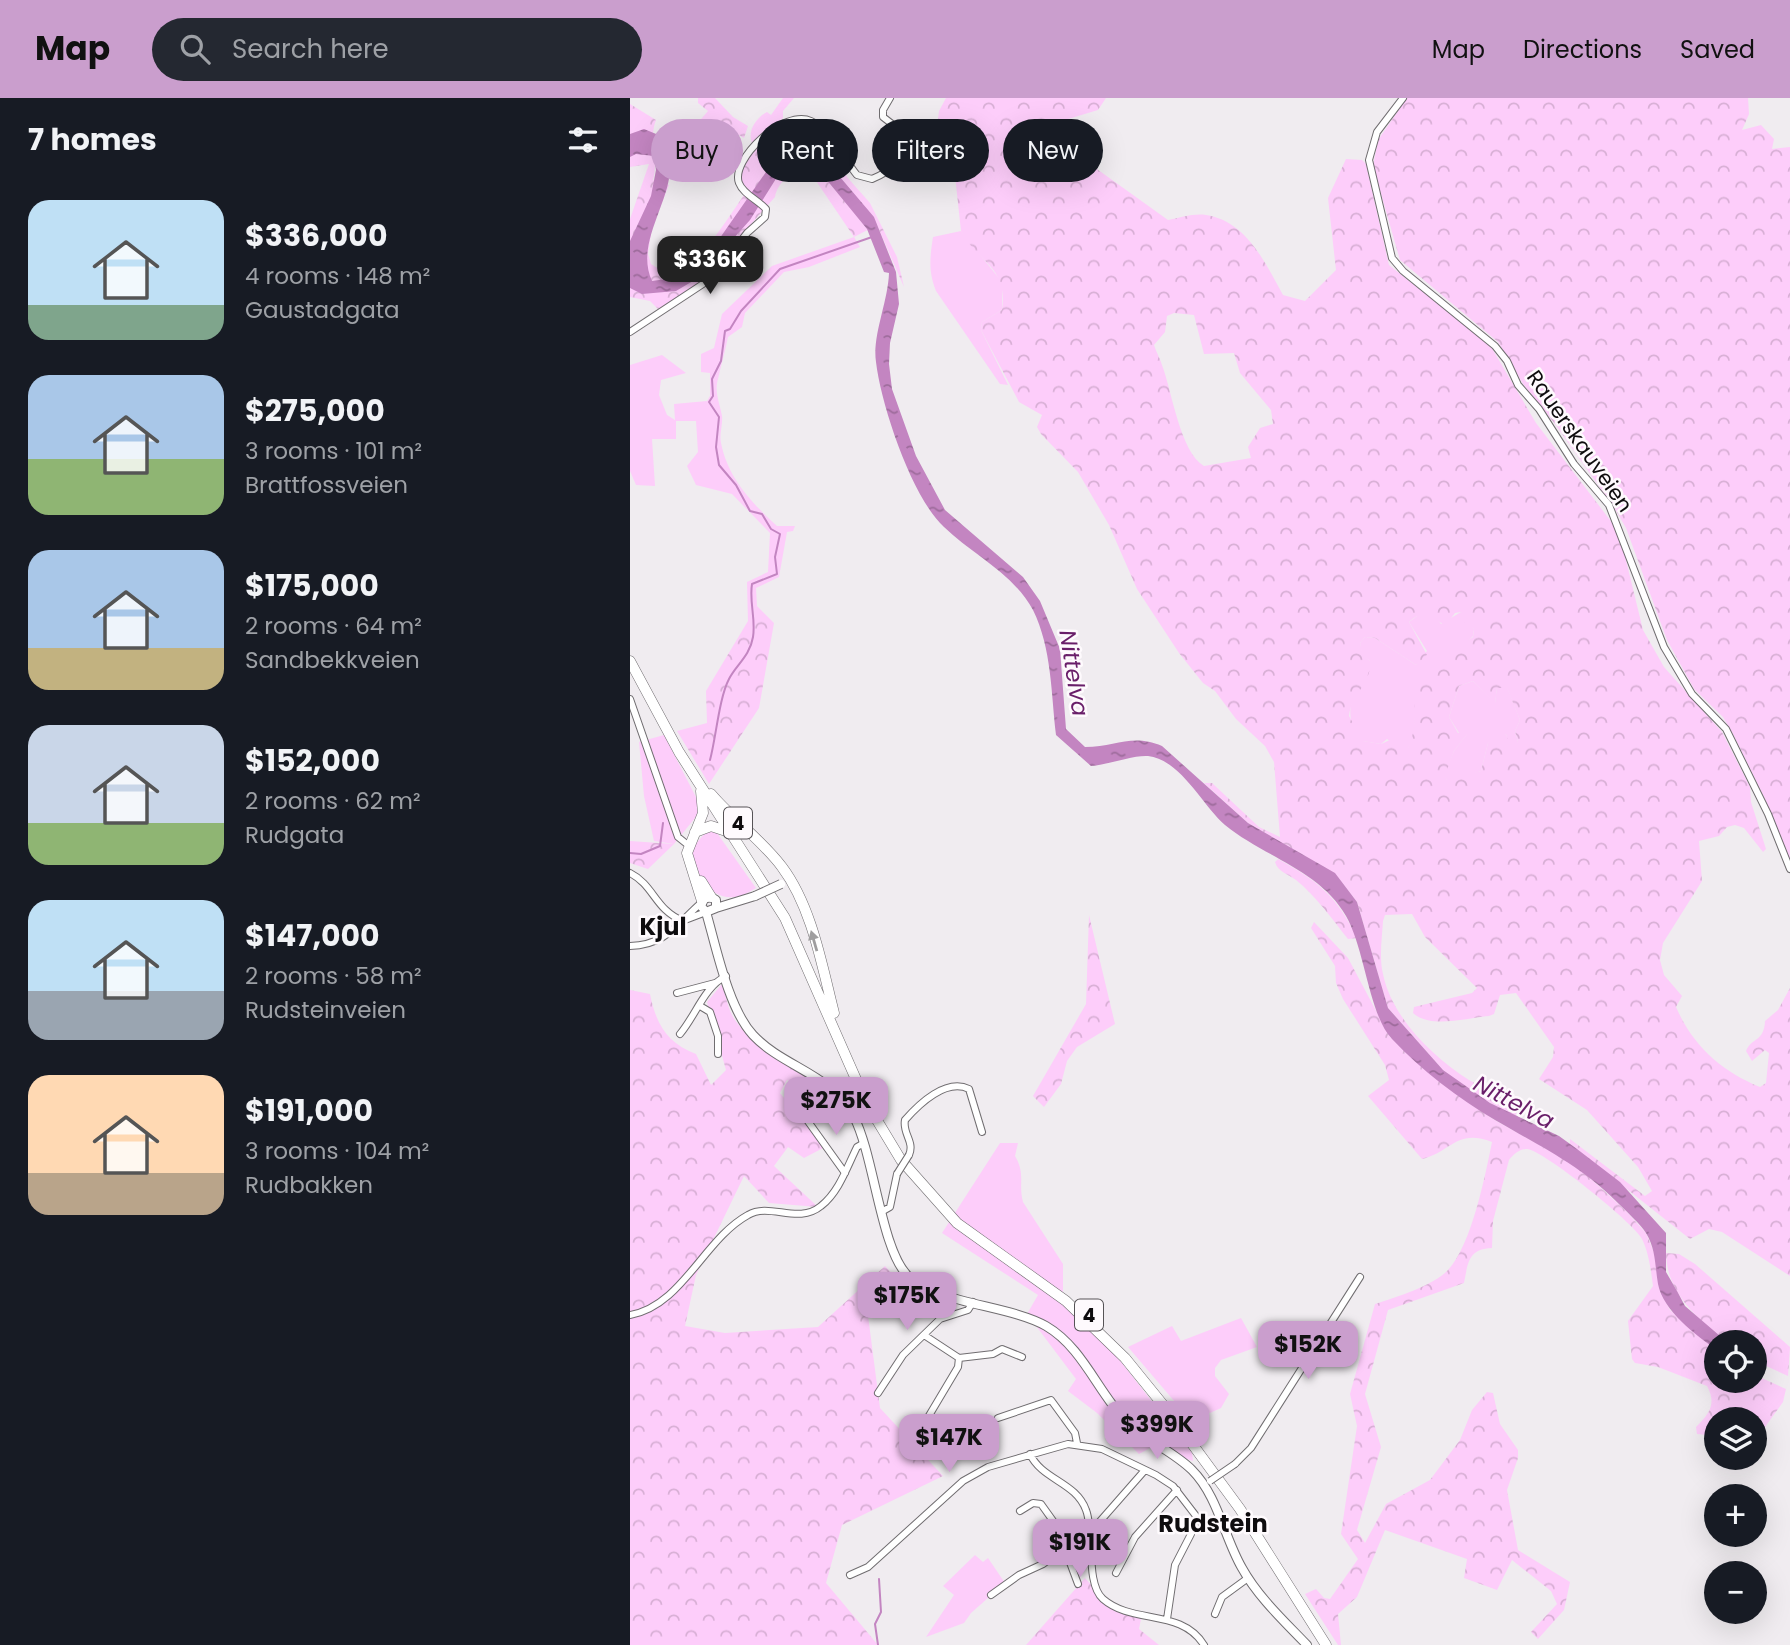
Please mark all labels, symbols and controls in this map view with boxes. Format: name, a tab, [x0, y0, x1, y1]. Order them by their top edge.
search box	[152, 18, 642, 81]
text: Map	[35, 25, 110, 72]
icon: search	[176, 30, 214, 68]
text: Search here	[232, 31, 389, 67]
text: Map	[1432, 33, 1485, 66]
text: Directions	[1523, 33, 1642, 66]
text: Saved	[1680, 33, 1755, 66]
text: 7 homes	[28, 118, 157, 161]
chip: Buy	[651, 119, 743, 182]
chip: Rent	[757, 119, 858, 182]
chip: Filters	[872, 119, 989, 182]
chip: New	[1003, 119, 1103, 182]
icon: filters	[564, 121, 602, 159]
text: $336,000	[245, 214, 387, 257]
icon: home	[84, 228, 168, 312]
pin: $336K	[661, 236, 759, 296]
text: $336K	[673, 243, 747, 275]
text: 4 rooms · 148 m²	[245, 260, 430, 292]
text: Gaustadgata	[245, 294, 400, 326]
street label: Rauerskauveien	[1520, 364, 1640, 518]
text: $275,000	[245, 389, 385, 432]
icon: home	[84, 403, 168, 487]
text: 3 rooms · 101 m²	[245, 435, 422, 467]
text: Brattfossveien	[245, 469, 408, 501]
text: $175,000	[245, 564, 379, 607]
icon: home	[84, 578, 168, 662]
text: 2 rooms · 64 m²	[245, 610, 422, 642]
water label: Nittelva	[1051, 628, 1097, 718]
text: Sandbekkveien	[245, 644, 420, 676]
text: $152,000	[245, 739, 380, 782]
icon: home	[84, 753, 168, 837]
text: 2 rooms · 62 m²	[245, 785, 421, 817]
road number: 4	[724, 808, 752, 838]
text: Rudgata	[245, 819, 344, 851]
district label: Kjul	[639, 910, 687, 943]
text: $147,000	[245, 914, 380, 957]
icon: home	[84, 928, 168, 1012]
one-way arrow	[808, 931, 818, 952]
text: 2 rooms · 58 m²	[245, 960, 422, 992]
text: Rudsteinveien	[245, 994, 406, 1026]
water label: Nittelva	[1468, 1067, 1560, 1137]
pin: $275K	[787, 1077, 885, 1137]
text: $275K	[800, 1084, 872, 1116]
text: $191,000	[245, 1089, 373, 1132]
icon: home	[84, 1103, 168, 1187]
text: 3 rooms · 104 m²	[245, 1135, 429, 1167]
text: Rudbakken	[245, 1169, 373, 1201]
pin: $175K	[858, 1272, 956, 1332]
text: $175K	[873, 1279, 941, 1311]
road number: 4	[1075, 1300, 1103, 1330]
pin: $152K	[1259, 1322, 1357, 1381]
text: $152K	[1274, 1328, 1342, 1360]
map controls	[1704, 1330, 1767, 1624]
button: locate	[1704, 1330, 1767, 1393]
pin: $399K	[1108, 1402, 1206, 1461]
button: layers	[1704, 1407, 1767, 1470]
text: $399K	[1120, 1408, 1194, 1440]
pin: $147K	[900, 1414, 998, 1474]
text: $147K	[915, 1421, 983, 1453]
button: +	[1704, 1484, 1767, 1547]
district label: Rudstein	[1158, 1507, 1268, 1540]
pin: $191K	[1031, 1520, 1129, 1579]
text: $191K	[1049, 1526, 1111, 1558]
button: −	[1704, 1561, 1767, 1624]

